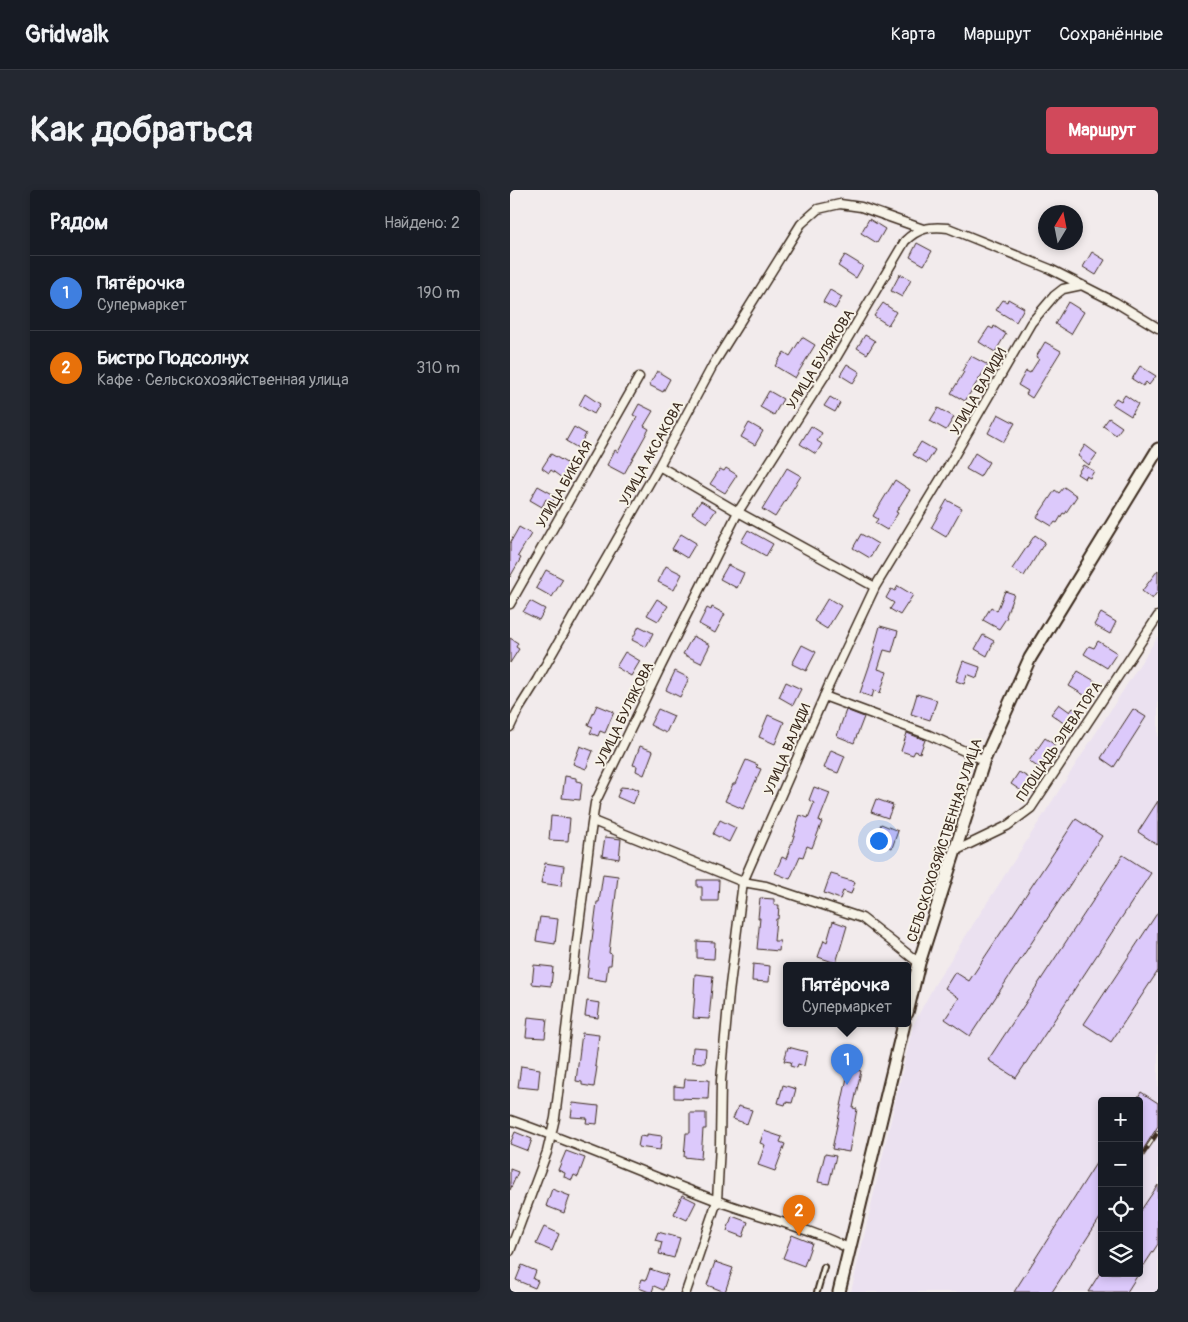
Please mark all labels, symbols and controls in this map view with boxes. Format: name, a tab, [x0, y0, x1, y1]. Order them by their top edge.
text: Gridwalk	[25, 20, 109, 49]
text: Карта	[891, 23, 935, 46]
text: Маршрут	[963, 23, 1031, 46]
text: Сохранённые	[1059, 23, 1163, 46]
button: Маршрут	[1046, 107, 1158, 154]
text: Как добраться	[30, 108, 253, 152]
north arrow	[1038, 205, 1083, 250]
text: Рядом	[50, 209, 108, 236]
text: Найдено: 2	[384, 213, 460, 233]
text: Пятёрочка	[97, 271, 185, 295]
text: 1	[63, 283, 69, 303]
text: 190 m	[417, 283, 460, 303]
text: Супермаркет	[97, 295, 187, 315]
street label: УЛИЦА БУЛЯКОВА	[783, 306, 858, 412]
street label: УЛИЦА ВАЛИДИ	[947, 345, 1010, 438]
text: Бистро Подсолнух	[97, 346, 249, 370]
text: 2	[62, 358, 70, 378]
text: 310 m	[416, 358, 460, 378]
text: Кафе · Сельскохозяйственная улица	[97, 370, 349, 390]
street label: УЛИЦА АКСАКОВА	[616, 398, 687, 508]
street label: УЛИЦА БИКБАЯ	[533, 438, 596, 531]
street label: УЛИЦА БУЛЯКОВА	[592, 659, 657, 769]
street label: ПЛОЩАДЬ ЭЛЕВАТОРА	[1013, 678, 1106, 804]
street label: УЛИЦА ВАЛИДИ	[761, 701, 814, 798]
street label: СЕЛЬСКОХОЗЯЙСТВЕННАЯ УЛИЦА	[903, 736, 986, 944]
your location	[866, 828, 892, 854]
popup	[783, 962, 911, 1027]
text: Пятёрочка	[802, 973, 890, 997]
text: Супермаркет	[802, 997, 892, 1017]
pin: 1	[831, 1044, 863, 1085]
map controls	[1098, 1097, 1143, 1277]
button: +	[1098, 1097, 1143, 1142]
button: −	[1098, 1142, 1143, 1187]
button: locate	[1098, 1187, 1143, 1232]
pin: 2	[783, 1195, 815, 1236]
button: layers	[1098, 1232, 1143, 1277]

